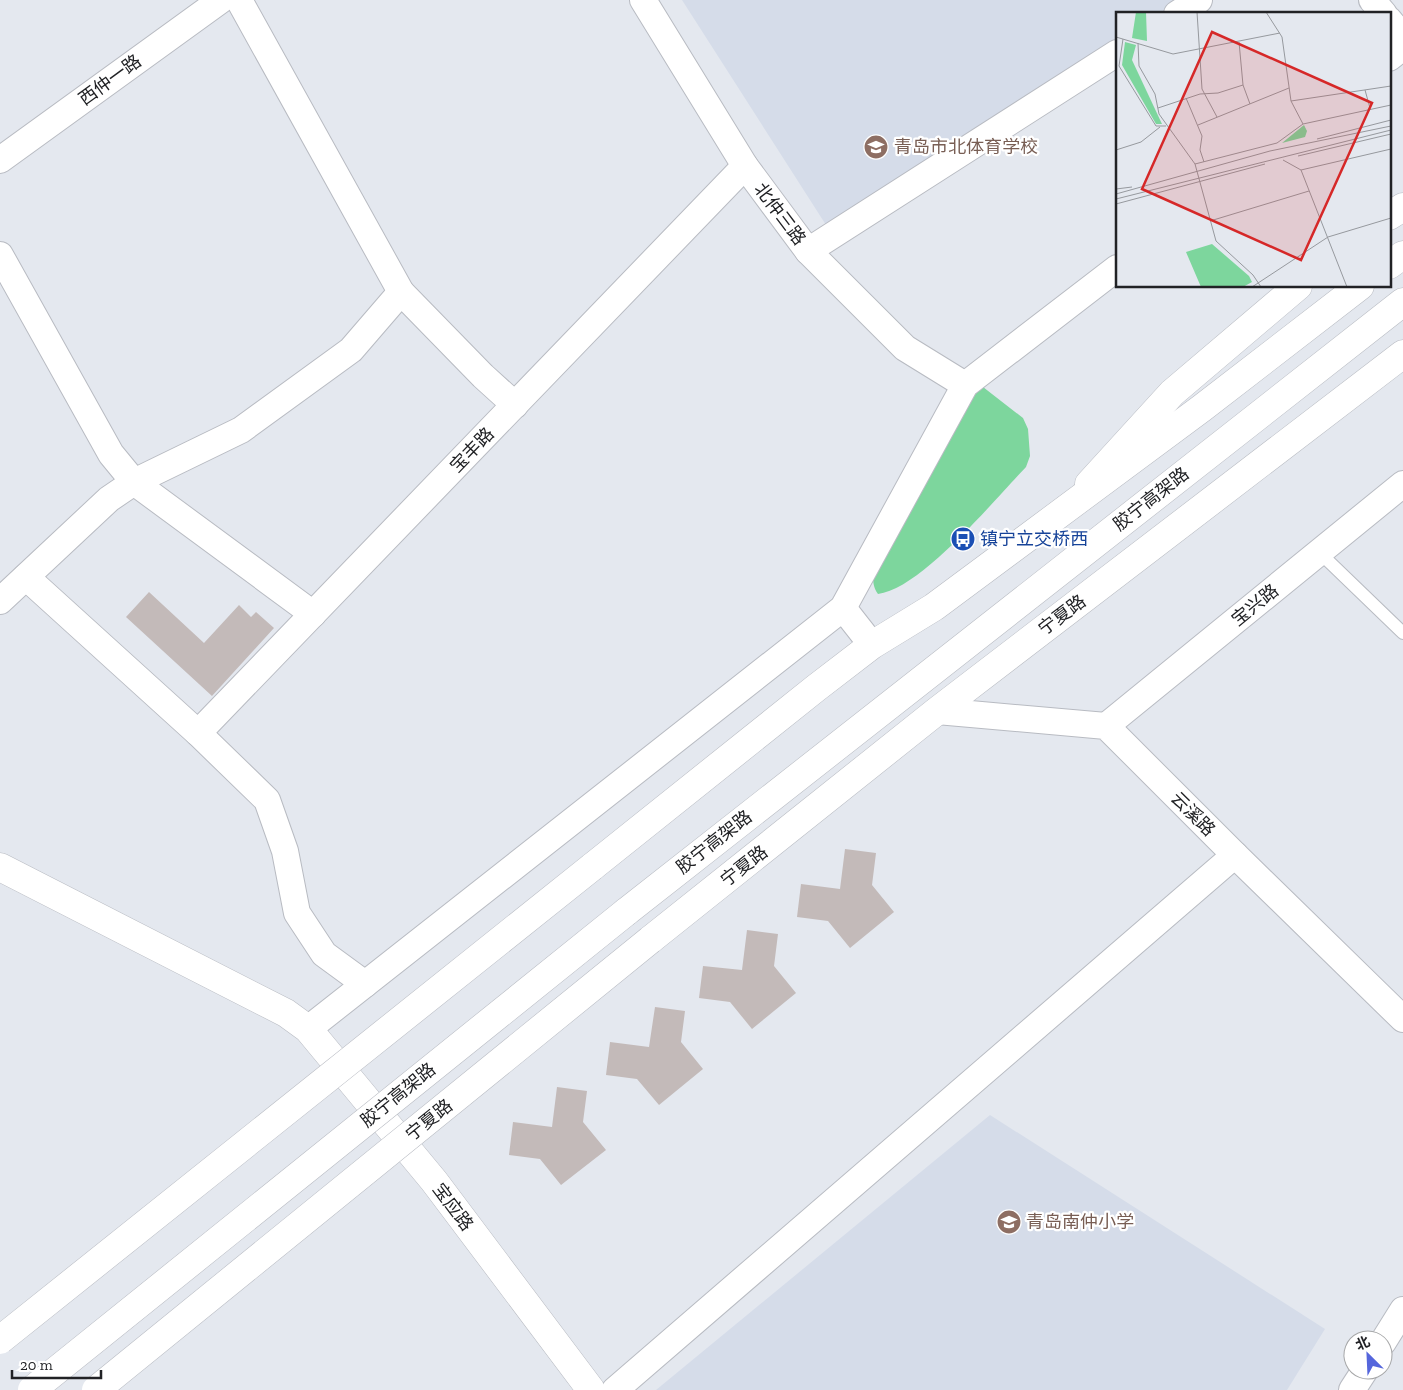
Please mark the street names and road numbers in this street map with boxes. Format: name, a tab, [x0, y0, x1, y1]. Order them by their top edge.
street label: 西仲一路	[74, 50, 146, 110]
street label: 北仲三路	[750, 179, 810, 249]
street label: 宝丰路	[445, 423, 499, 477]
street label: 胶宁高架路	[1109, 463, 1193, 535]
street label: 宝兴路	[1227, 579, 1283, 631]
street label: 宁夏路	[1034, 590, 1090, 640]
street label: 云溪路	[1166, 787, 1220, 841]
street label: 胶宁高架路	[672, 806, 756, 878]
street label: 宁夏路	[716, 841, 772, 891]
street label: 胶宁高架路	[356, 1058, 440, 1132]
street label: 宁夏路	[401, 1094, 457, 1146]
street label: 宝应路	[428, 1179, 478, 1235]

